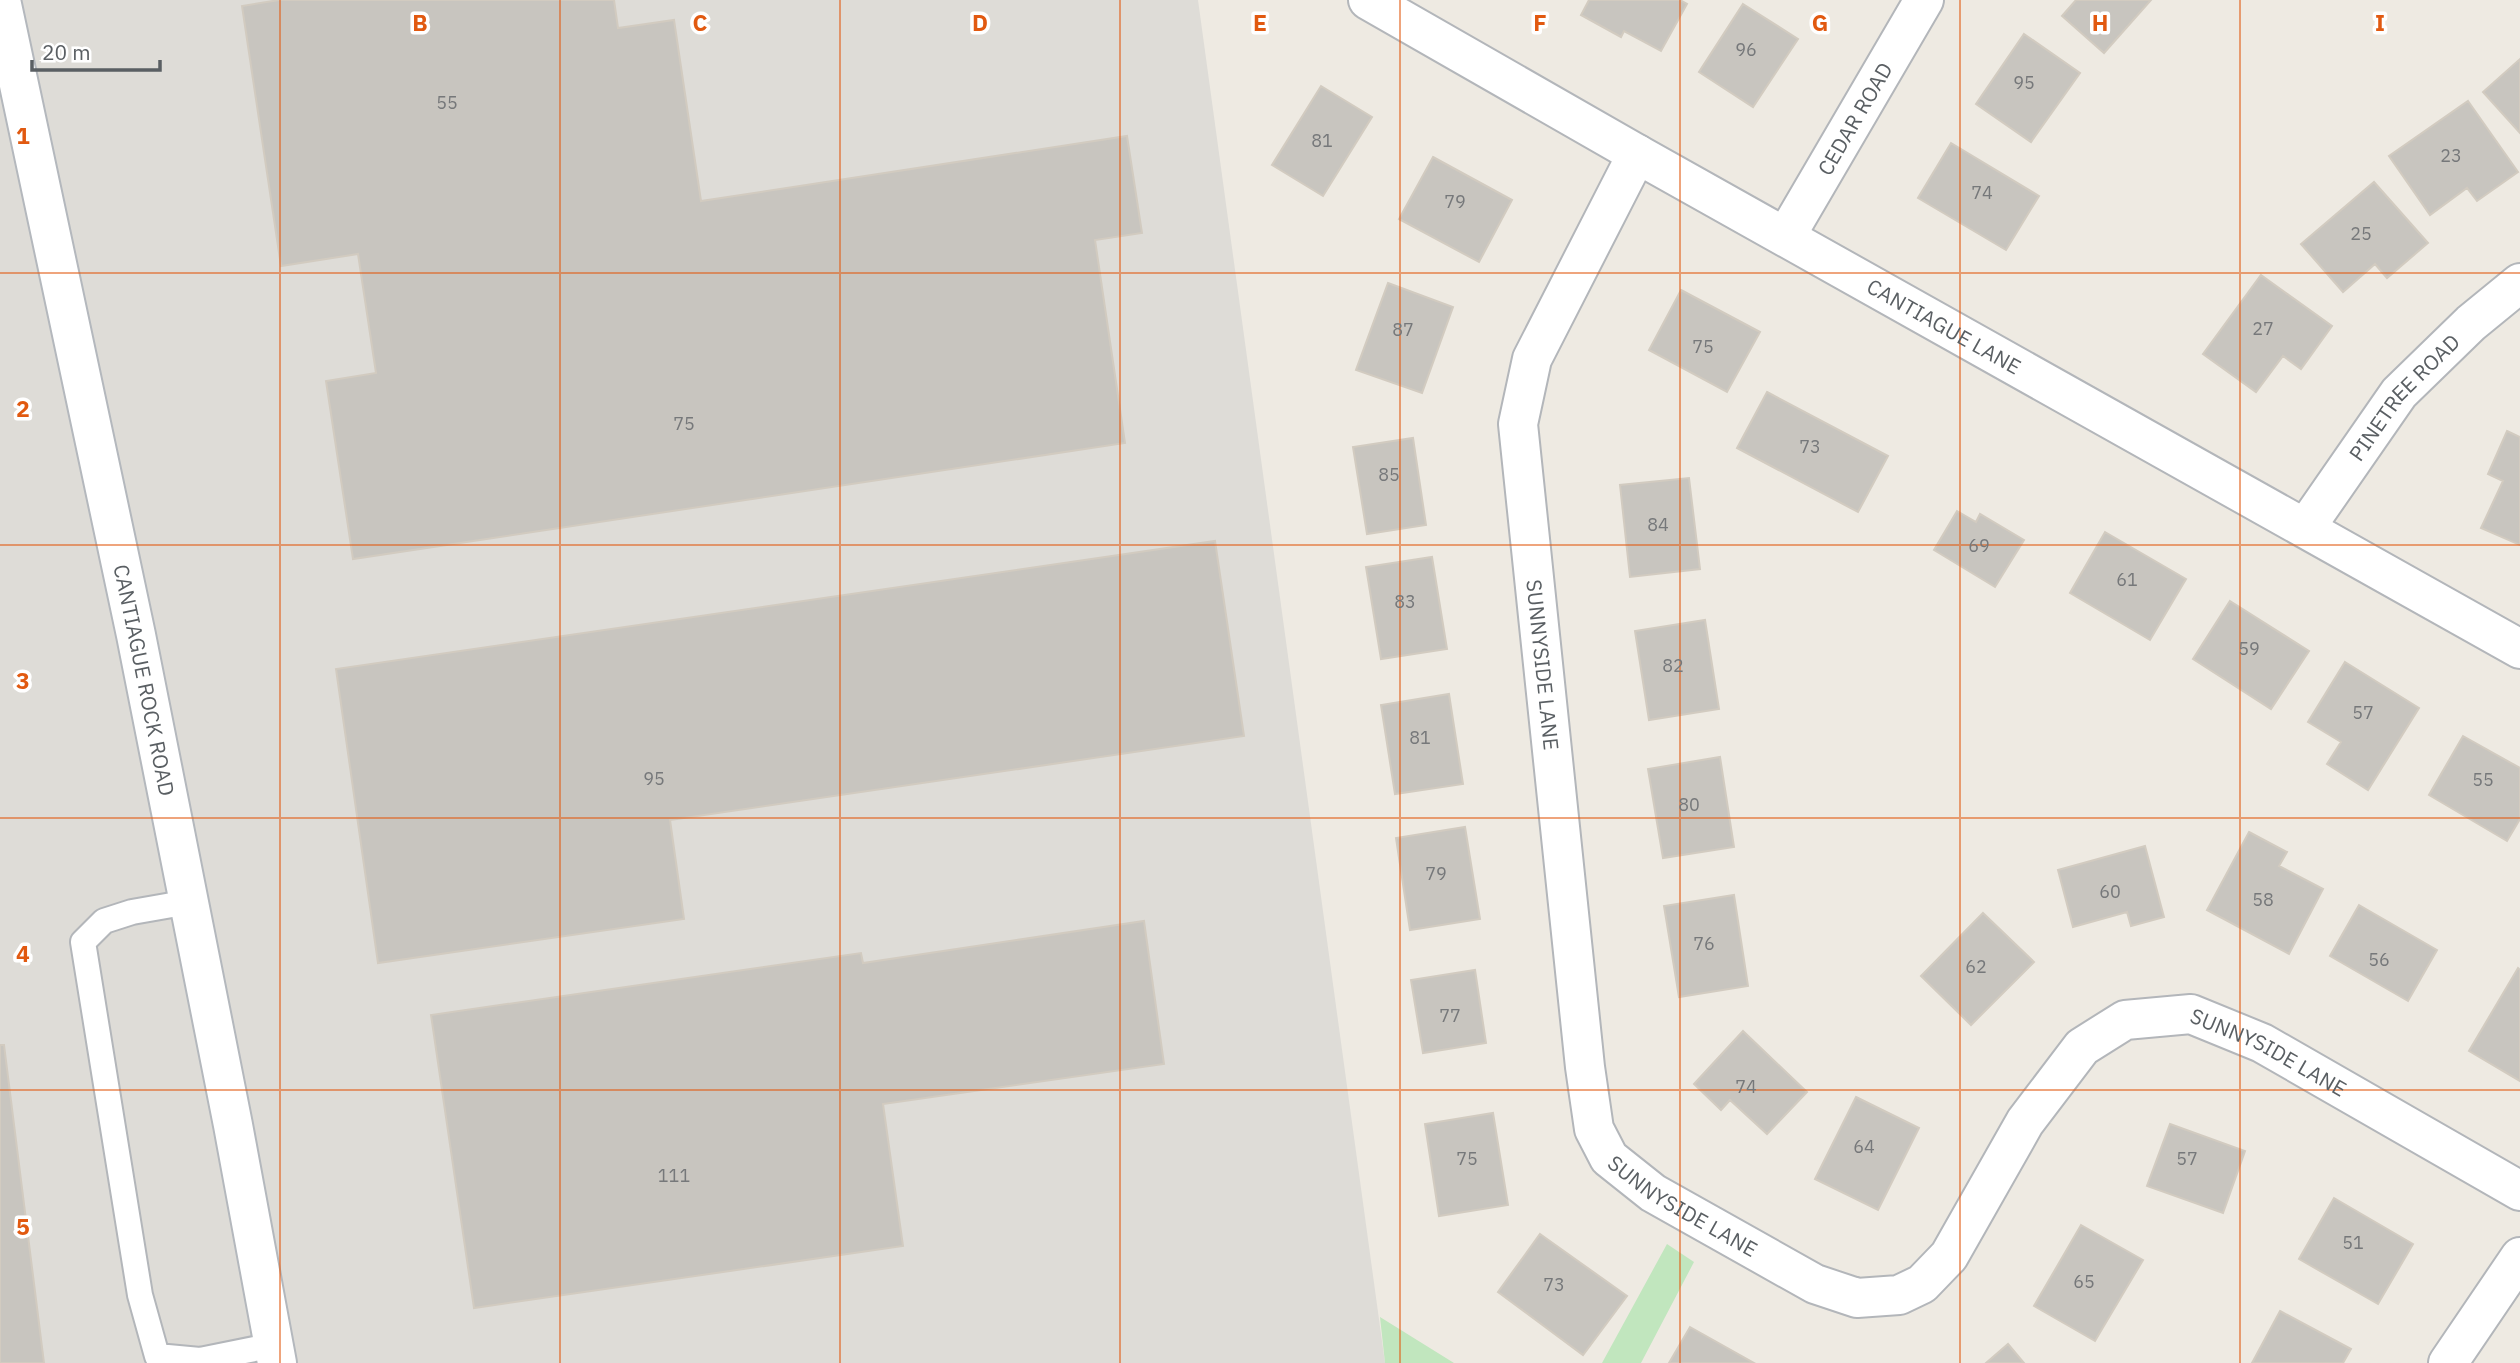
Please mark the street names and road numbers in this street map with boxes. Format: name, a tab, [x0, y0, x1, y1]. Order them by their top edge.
street label: CEDAR ROAD	[1811, 57, 1899, 180]
street label: CANTIAGUE LANE	[1862, 272, 2026, 381]
street label: PINETREE ROAD	[2342, 328, 2466, 466]
street label: CANTIAGUE ROCK ROAD	[107, 562, 182, 798]
street label: SUNNYSIDE LANE	[1520, 578, 1566, 752]
street label: SUNNYSIDE LANE	[2186, 1001, 2352, 1103]
street label: SUNNYSIDE LANE	[1602, 1149, 1763, 1263]

